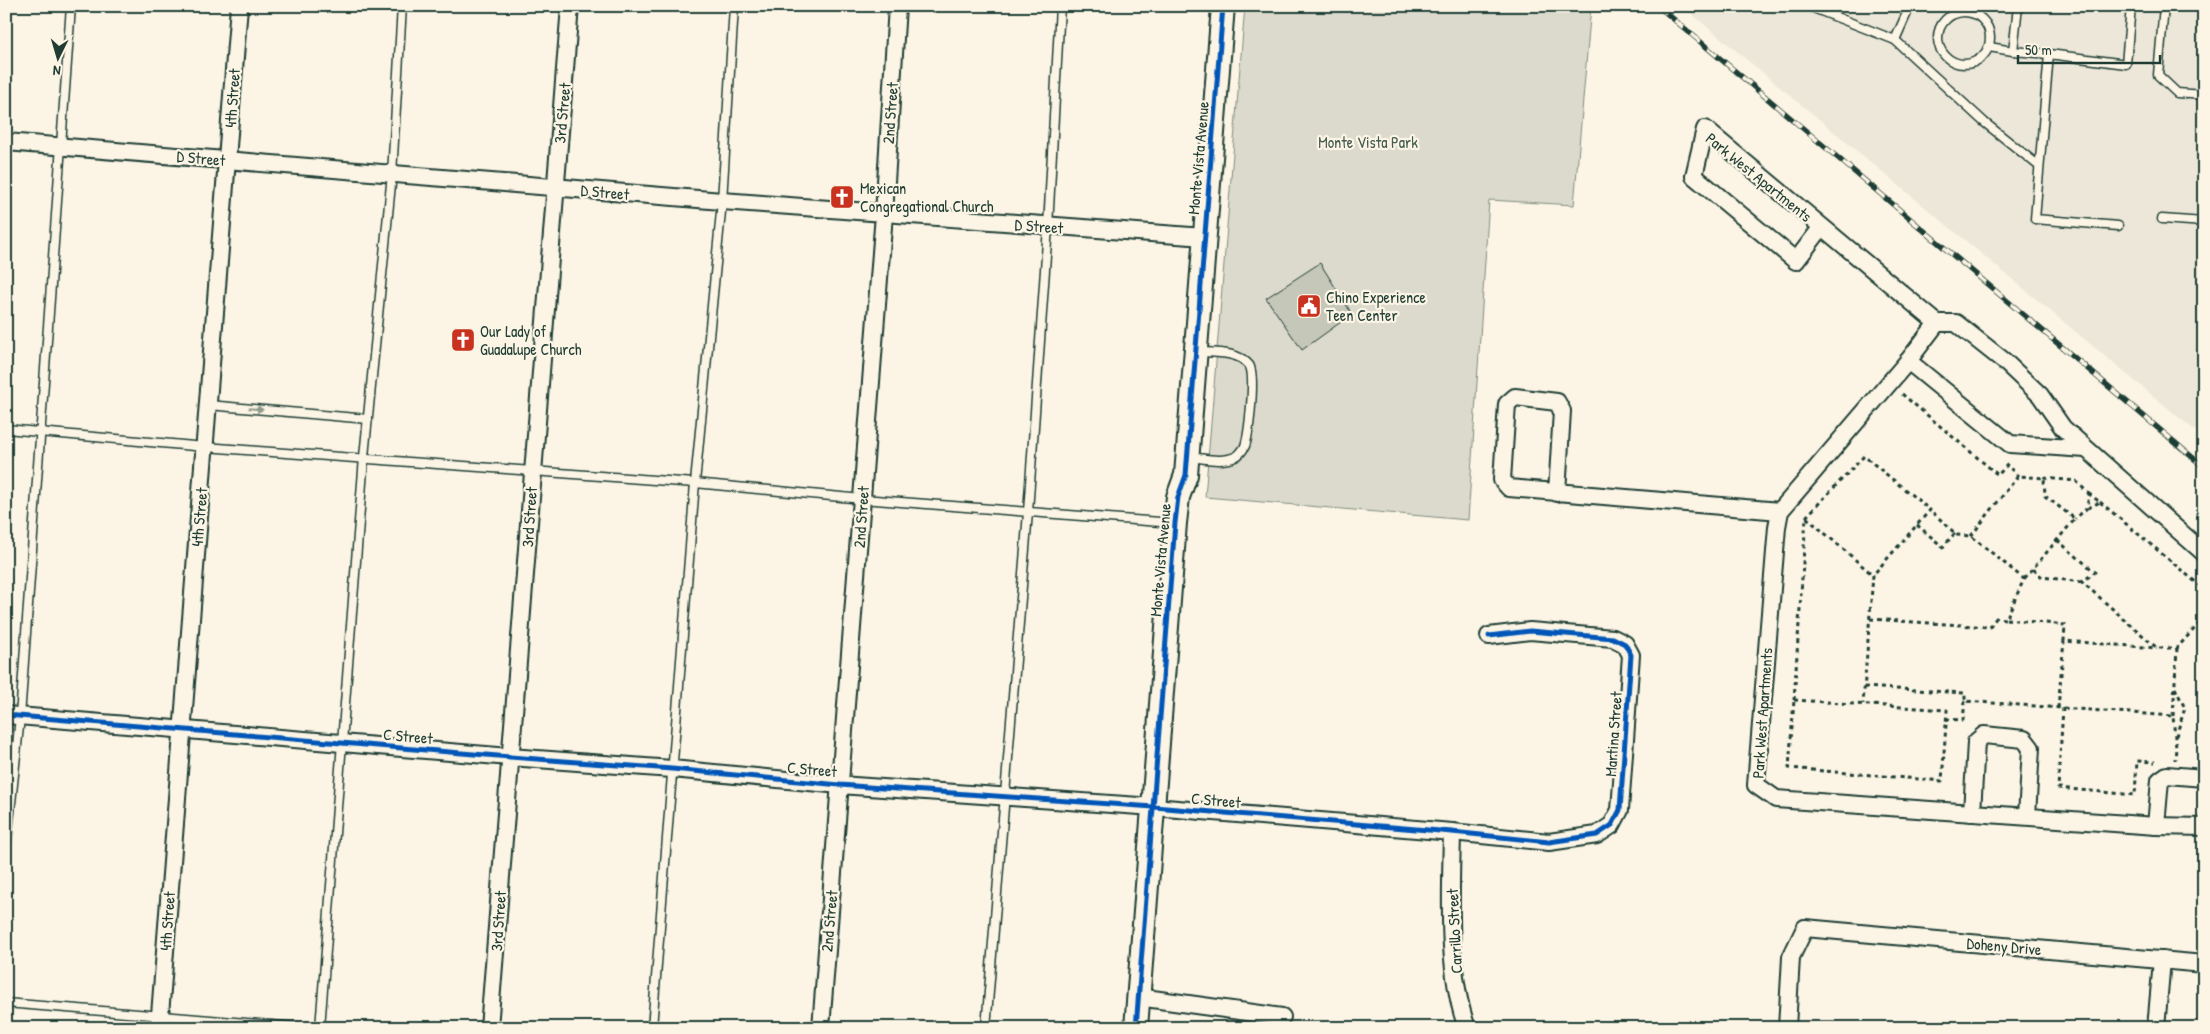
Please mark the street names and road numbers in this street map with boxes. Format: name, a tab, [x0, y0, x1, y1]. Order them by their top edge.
street label: 4th Street	[219, 67, 245, 128]
street label: 3rd Street	[548, 81, 576, 144]
street label: 2nd Street	[877, 81, 903, 145]
street label: Monte Vista Avenue	[1182, 100, 1214, 216]
street label: Park West Apartments	[1701, 127, 1817, 227]
street label: D Street	[176, 145, 227, 171]
street label: D Street	[580, 179, 631, 205]
street label: D Street	[1014, 213, 1064, 239]
street label: 2nd Street	[848, 485, 874, 549]
street label: 4th Street	[185, 486, 213, 547]
street label: 3rd Street	[516, 486, 542, 548]
street label: Monte Vista Avenue	[1144, 502, 1176, 618]
street label: Park West Apartments	[1746, 647, 1778, 779]
street label: Martina Street	[1599, 690, 1627, 777]
street label: C Street	[382, 723, 434, 749]
street label: C Street	[786, 756, 838, 782]
street label: C Street	[1190, 787, 1242, 813]
street label: Carrillo Street	[1441, 887, 1467, 974]
street label: 2nd Street	[815, 889, 843, 953]
street label: 4th Street	[154, 890, 180, 951]
street label: 3rd Street	[485, 890, 511, 952]
street label: Doheny Drive	[1966, 932, 2043, 960]

